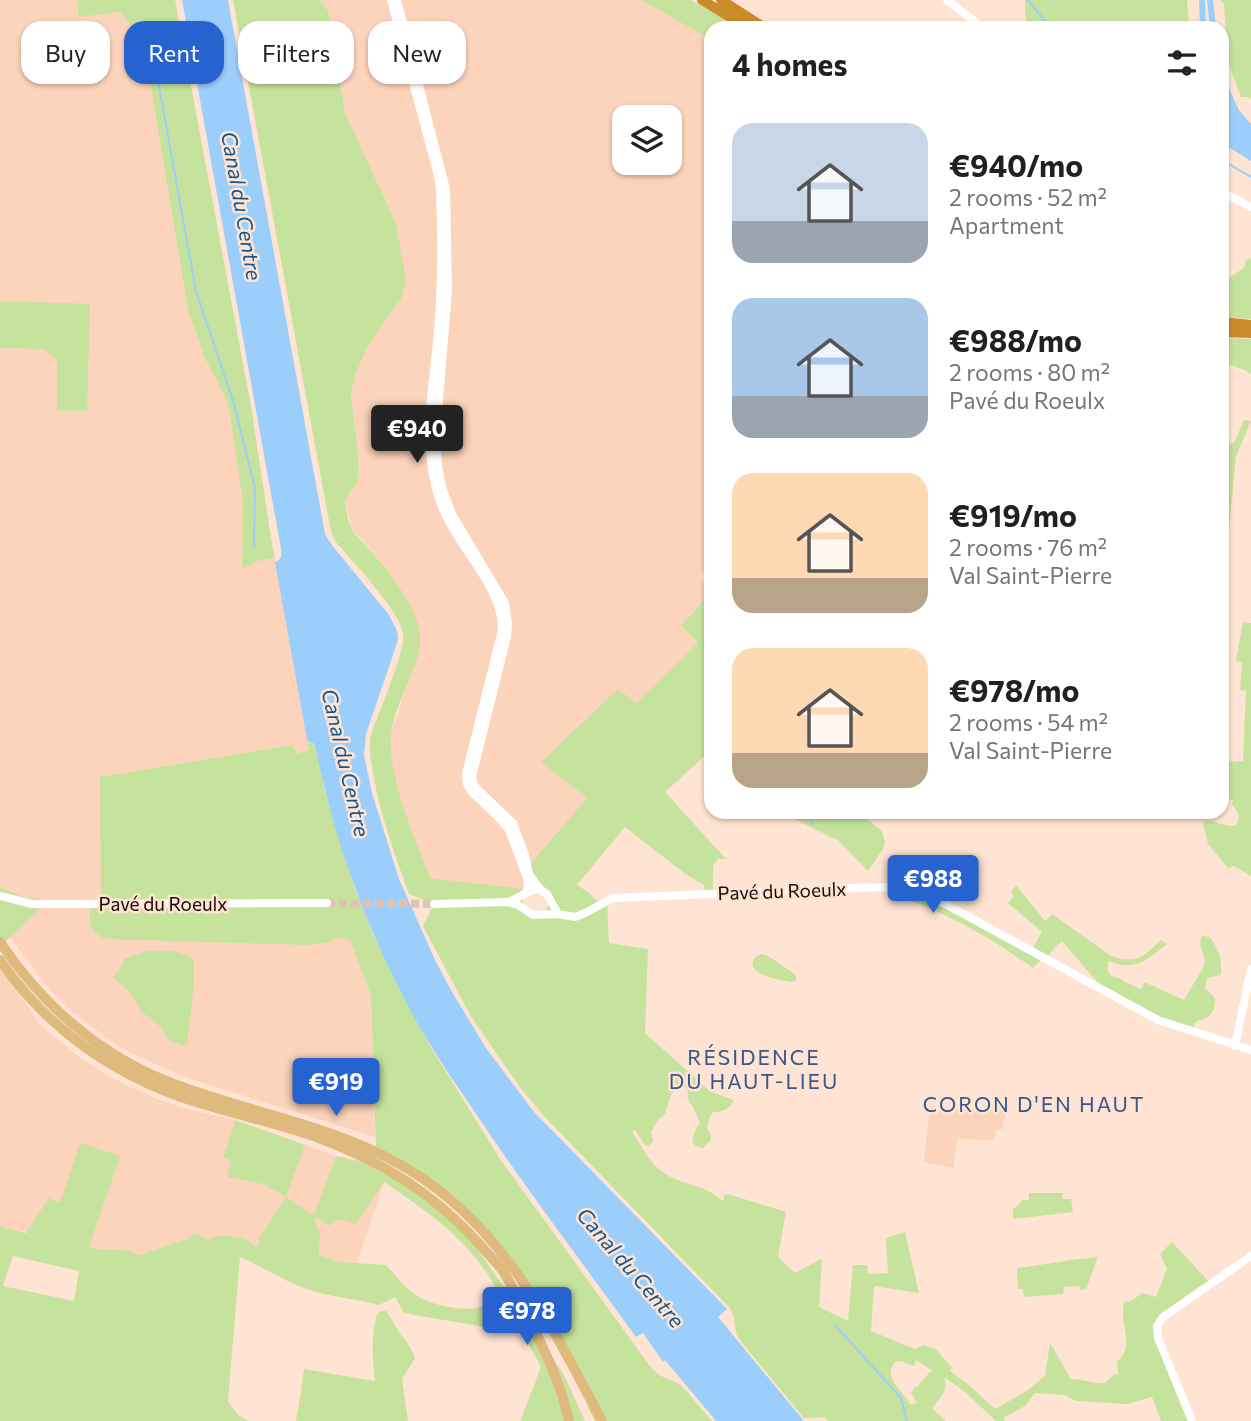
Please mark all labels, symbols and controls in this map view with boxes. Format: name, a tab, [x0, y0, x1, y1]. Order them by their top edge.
chip: Buy	[21, 21, 110, 84]
chip: Rent	[124, 21, 224, 84]
chip: Filters	[238, 21, 354, 84]
chip: New	[368, 21, 466, 84]
icon: filters	[1163, 44, 1201, 82]
text: 4 homes	[732, 45, 847, 82]
map controls	[612, 105, 682, 175]
button: layers	[612, 105, 682, 175]
water label: Canal du Centre	[217, 129, 268, 282]
text: €940/mo	[949, 146, 1083, 183]
icon: home	[788, 151, 872, 235]
text: 2 rooms · 52 m²	[949, 183, 1107, 211]
text: Apartment	[949, 211, 1064, 239]
text: €988/mo	[949, 321, 1082, 358]
icon: home	[788, 326, 872, 410]
text: 2 rooms · 80 m²	[949, 358, 1110, 386]
text: Pavé du Roeulx	[949, 386, 1105, 414]
pin: €940	[376, 406, 458, 465]
text: €940	[387, 414, 447, 442]
text: €919/mo	[949, 496, 1077, 533]
icon: home	[788, 501, 872, 585]
text: 2 rooms · 76 m²	[949, 533, 1107, 561]
text: Val Saint-Pierre	[949, 561, 1112, 589]
text: €978/mo	[949, 671, 1079, 708]
icon: home	[788, 676, 872, 760]
water label: Canal du Centre	[317, 686, 376, 839]
text: 2 rooms · 54 m²	[949, 708, 1108, 736]
text: Val Saint-Pierre	[949, 736, 1112, 764]
pin: €988	[892, 856, 974, 915]
text: €988	[904, 864, 962, 892]
street label: Pavé du Roeulx	[717, 877, 847, 904]
street label: Pavé du Roeulx	[99, 892, 227, 915]
district label: RÉSIDENCE DU HAUT-LIEU	[669, 1044, 839, 1093]
pin: €919	[295, 1058, 377, 1118]
text: €919	[309, 1067, 363, 1095]
district label: CORON D'EN HAUT	[923, 1091, 1145, 1116]
water label: Canal du Centre	[572, 1202, 690, 1332]
pin: €978	[486, 1288, 568, 1347]
text: €978	[499, 1296, 555, 1324]

